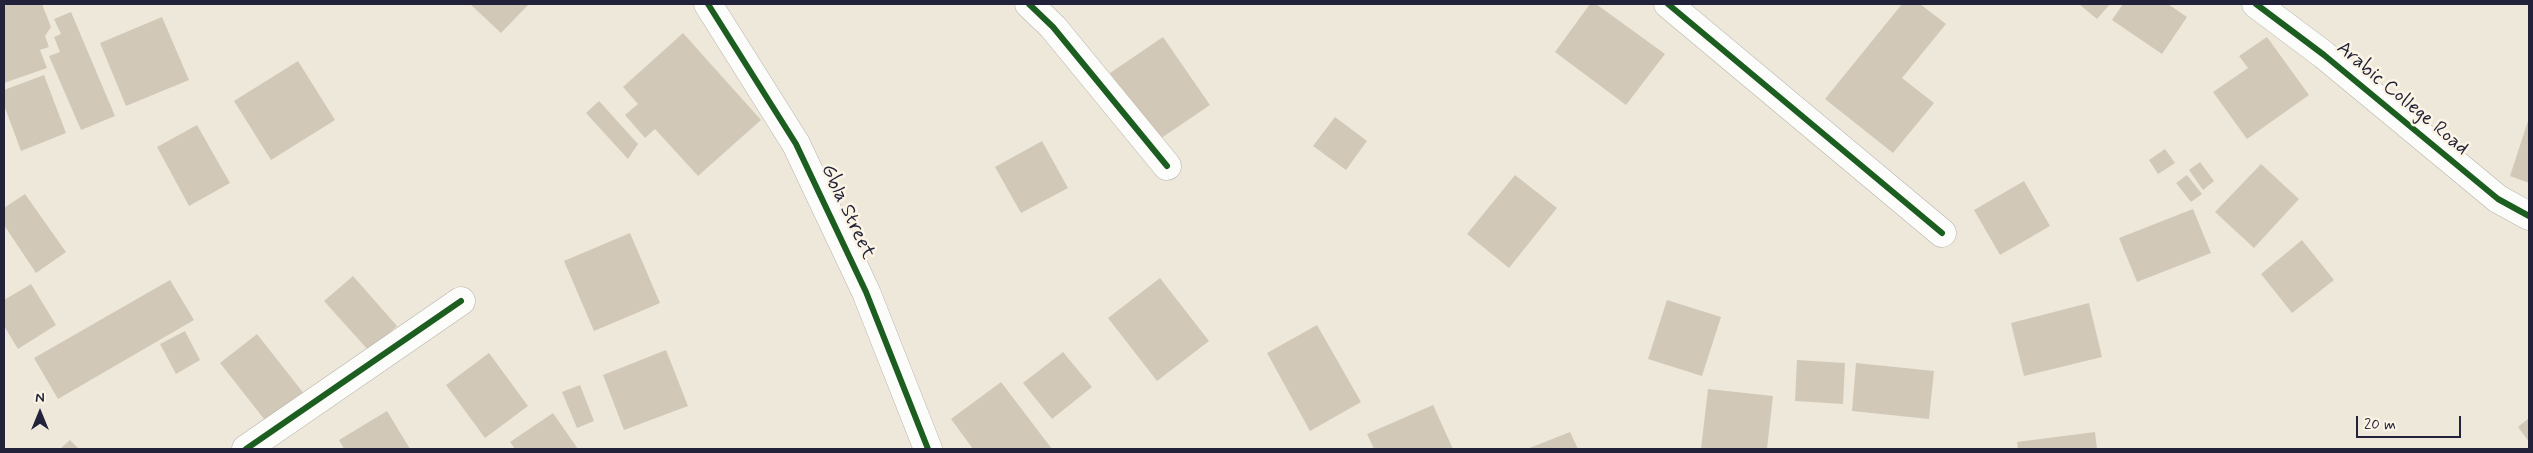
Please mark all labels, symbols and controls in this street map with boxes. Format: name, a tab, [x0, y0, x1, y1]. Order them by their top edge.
street label: Arabic College Road	[2331, 37, 2473, 161]
street label: Gbla Street	[815, 161, 879, 263]
north arrow	[15, 388, 65, 438]
text: N	[35, 389, 45, 407]
scale bar	[2358, 406, 2463, 438]
text: 20 m	[2364, 415, 2396, 435]

